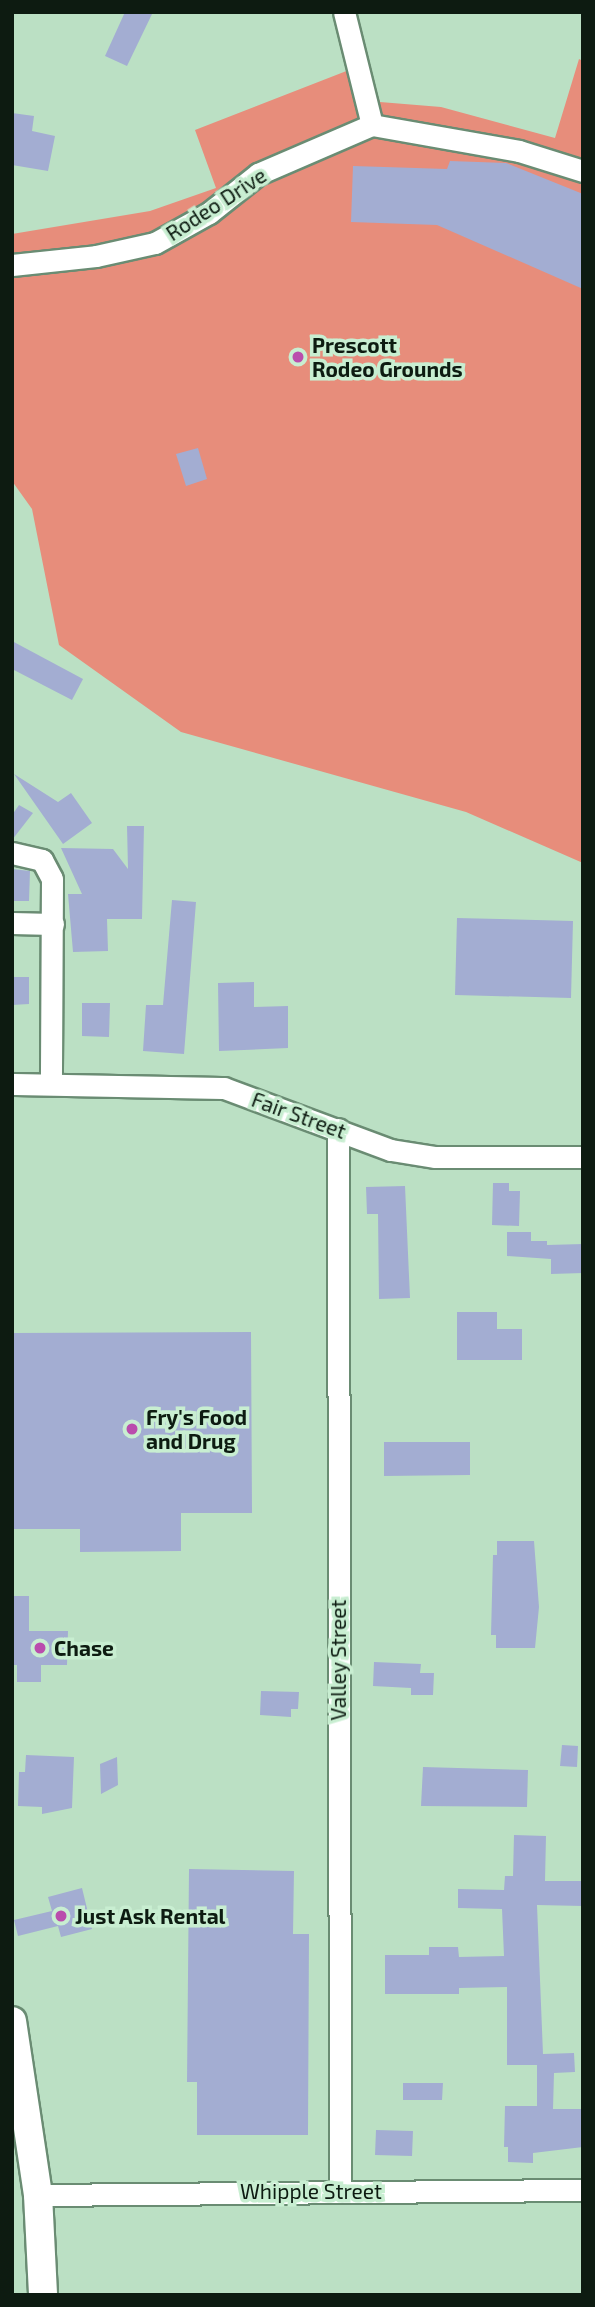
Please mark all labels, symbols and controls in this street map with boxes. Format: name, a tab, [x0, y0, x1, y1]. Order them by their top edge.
street label: Rodeo Drive	[161, 162, 271, 246]
place label: Prescott Rodeo Grounds	[312, 332, 463, 382]
marker: Prescott Rodeo Grounds	[290, 349, 306, 365]
street label: Fair Street	[248, 1086, 350, 1144]
place label: Fry's Food and Drug	[146, 1404, 247, 1454]
marker: Fry's Food and Drug	[124, 1421, 140, 1437]
street label: Valley Street	[325, 1599, 351, 1721]
place label: Chase	[54, 1635, 114, 1661]
marker: Chase	[32, 1640, 48, 1656]
place label: Just Ask Rental	[75, 1903, 226, 1929]
marker: Just Ask Rental	[53, 1908, 69, 1924]
street label: Whipple Street	[240, 2178, 382, 2204]

